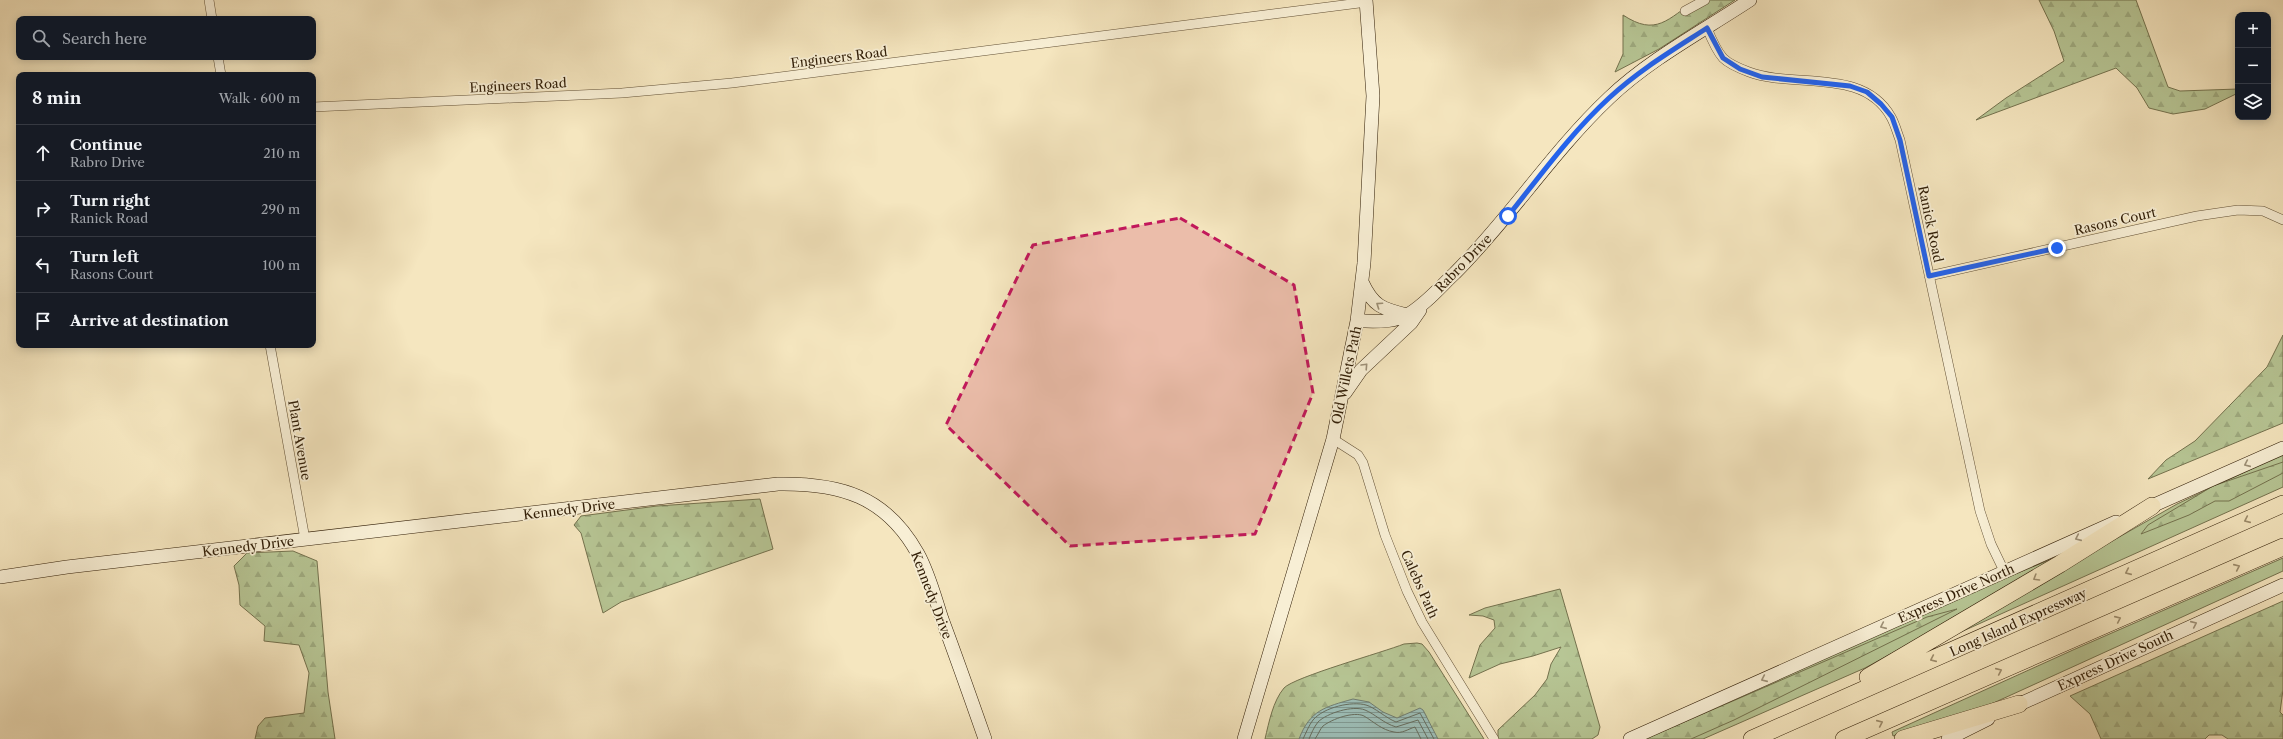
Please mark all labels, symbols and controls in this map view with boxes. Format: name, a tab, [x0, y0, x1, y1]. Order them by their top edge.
map controls	[2235, 12, 2271, 120]
button: +	[2235, 12, 2271, 48]
search box	[16, 16, 316, 60]
icon: search	[30, 27, 52, 49]
text: Search here	[62, 29, 147, 48]
street label: Engineers Road	[790, 43, 888, 71]
button: −	[2235, 48, 2271, 84]
street label: Engineers Road	[469, 74, 567, 96]
button: layers	[2235, 84, 2271, 120]
text: 8 min	[32, 88, 81, 108]
text: Walk · 600 m	[219, 90, 300, 106]
text: Continue	[70, 135, 142, 154]
icon: ahead	[32, 142, 54, 164]
text: 210 m	[263, 145, 300, 161]
text: Rabro Drive	[70, 154, 145, 170]
street label: Ranick Road	[1915, 184, 1947, 264]
text: Turn right	[70, 191, 150, 210]
icon: right	[32, 198, 54, 220]
text: 290 m	[261, 201, 300, 217]
street label: Rasons Court	[2073, 204, 2158, 238]
route start	[1499, 207, 1517, 225]
text: Ranick Road	[70, 210, 148, 226]
street label: Rabro Drive	[1431, 231, 1495, 295]
route end	[2048, 239, 2066, 257]
text: Turn left	[70, 247, 139, 266]
icon: left	[32, 254, 54, 276]
text: 100 m	[262, 257, 300, 273]
text: Rasons Court	[70, 266, 153, 282]
one-way arrow	[1376, 303, 1383, 310]
icon: arrive	[32, 310, 54, 332]
text: Arrive at destination	[70, 311, 229, 330]
street label: Old Willets Path	[1328, 324, 1364, 426]
one-way arrow	[1360, 363, 1368, 371]
street label: Plant Avenue	[285, 399, 315, 481]
one-way arrow	[2244, 459, 2252, 467]
street label: Kennedy Drive	[522, 495, 616, 523]
one-way arrow	[2244, 515, 2252, 523]
street label: Kennedy Drive	[201, 532, 295, 560]
one-way arrow	[2074, 534, 2081, 542]
street label: Calebs Path	[1398, 547, 1442, 621]
street label: Kennedy Drive	[908, 549, 956, 641]
street label: Express Drive North	[1895, 560, 2017, 626]
one-way arrow	[2234, 564, 2241, 572]
one-way arrow	[2125, 568, 2132, 576]
one-way arrow	[2033, 574, 2040, 581]
street label: Long Island Expressway	[1947, 584, 2090, 659]
one-way arrow	[2114, 616, 2121, 624]
one-way arrow	[1879, 621, 1887, 629]
one-way arrow	[2190, 621, 2198, 629]
street label: Express Drive South	[2055, 626, 2175, 694]
one-way arrow	[1929, 654, 1937, 662]
one-way arrow	[1995, 668, 2002, 676]
one-way arrow	[1761, 675, 1768, 683]
one-way arrow	[1876, 720, 1883, 728]

